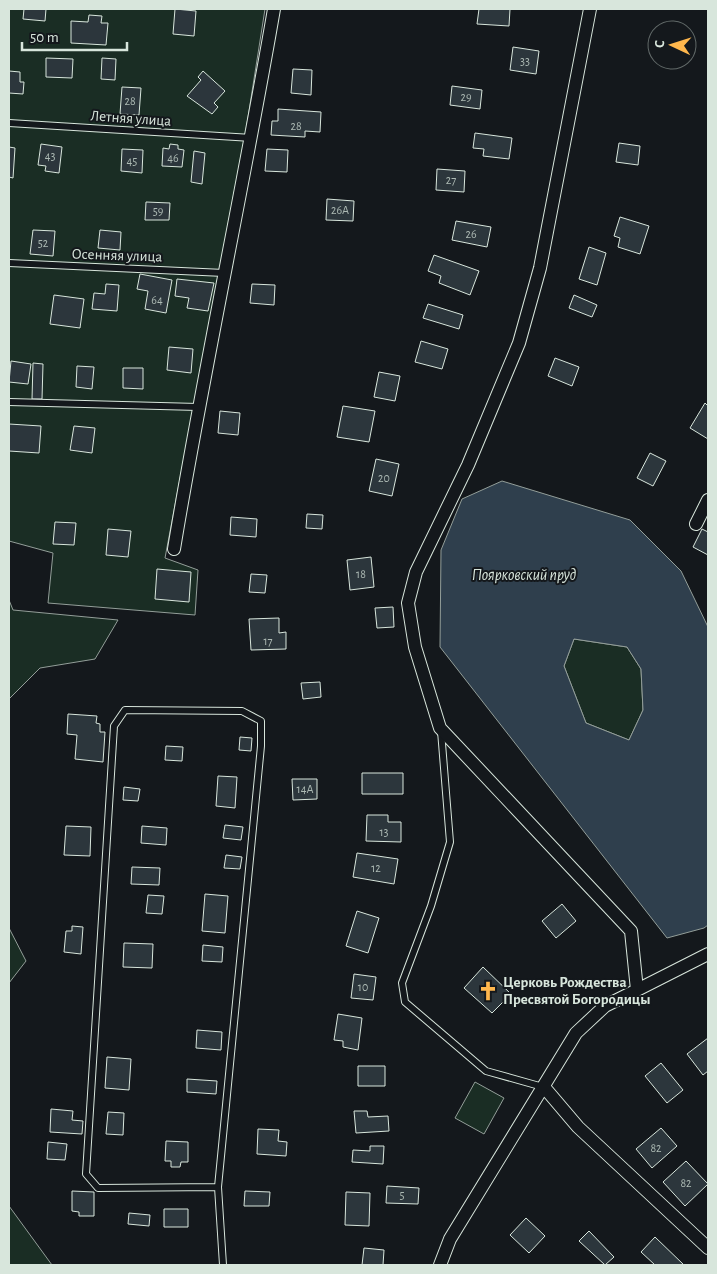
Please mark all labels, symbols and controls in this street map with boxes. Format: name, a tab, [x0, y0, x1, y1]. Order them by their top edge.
scale bar	[22, 20, 128, 52]
north arrow	[647, 20, 697, 70]
text: 50 m	[30, 30, 59, 45]
text: С	[653, 40, 667, 49]
house number: 33	[520, 55, 530, 67]
house number: 29	[460, 91, 472, 103]
house number: 28	[124, 95, 136, 107]
street label: Летняя улица	[90, 108, 172, 129]
house number: 28	[290, 120, 302, 132]
house number: 43	[45, 150, 55, 162]
house number: 46	[167, 152, 179, 164]
house number: 45	[127, 155, 137, 167]
house number: 27	[446, 174, 456, 186]
house number: 26А	[331, 204, 349, 216]
house number: 59	[153, 205, 164, 217]
house number: 26	[465, 228, 477, 240]
house number: 52	[38, 237, 49, 249]
street label: Осенняя улица	[71, 246, 163, 265]
house number: 64	[151, 294, 163, 306]
house number: 20	[378, 472, 390, 484]
water label: Поярковский пруд	[472, 567, 576, 584]
house number: 18	[356, 568, 366, 580]
house number: 17	[263, 635, 273, 647]
house number: 14А	[297, 783, 313, 795]
house number: 13	[379, 826, 389, 838]
house number: 12	[371, 862, 381, 874]
place label: Церковь Рождества Пресвятой Богородицы	[503, 975, 650, 1007]
church icon: Церковь Рождества Пресвятой Богородицы	[477, 980, 499, 1002]
house number: 10	[358, 981, 368, 993]
house number: 82	[650, 1142, 662, 1154]
house number: 82	[680, 1177, 692, 1189]
house number: 5	[399, 1189, 405, 1201]

